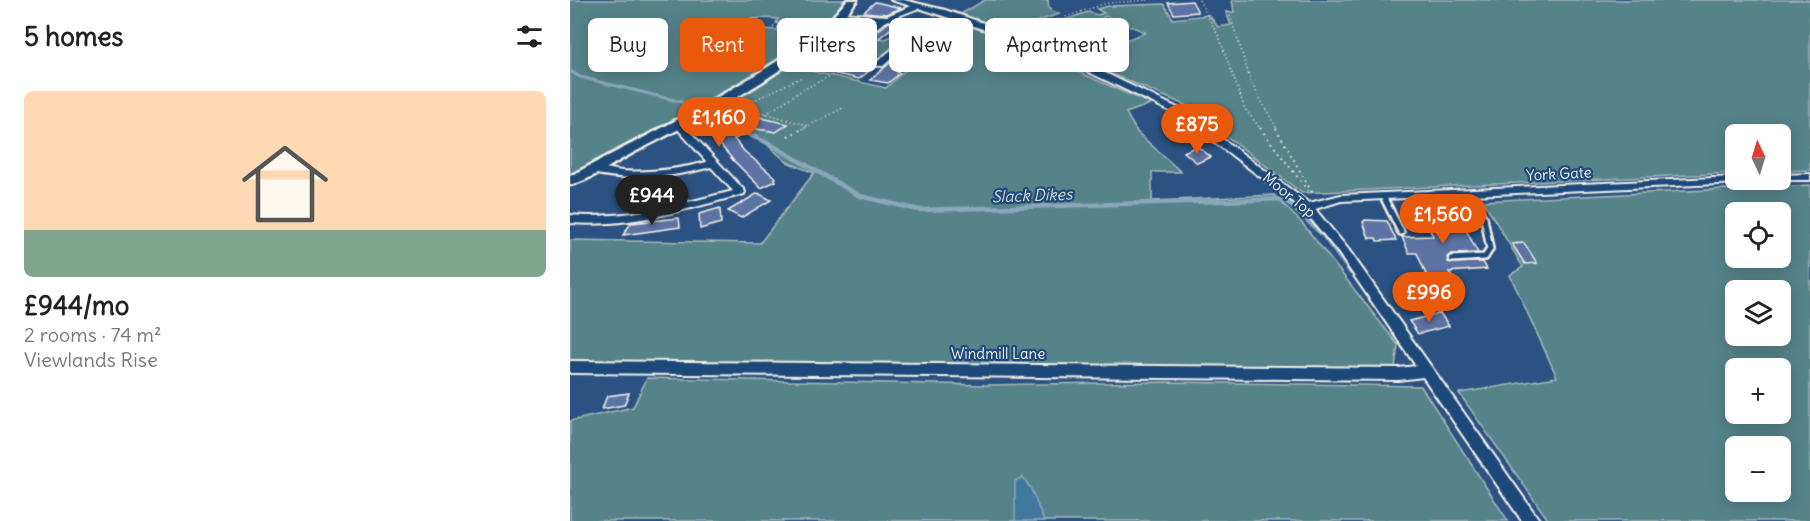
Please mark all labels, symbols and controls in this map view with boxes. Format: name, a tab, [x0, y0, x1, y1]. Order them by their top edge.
chip: Buy	[588, 18, 668, 72]
chip: Rent	[680, 18, 765, 72]
chip: Filters	[777, 18, 877, 72]
chip: New	[889, 18, 973, 72]
chip: Apartment	[985, 18, 1129, 72]
text: 5 homes	[24, 20, 123, 53]
icon: filters	[513, 20, 546, 53]
pin: £1,160	[670, 97, 768, 148]
text: £1,160	[692, 104, 746, 129]
pin: £875	[1161, 104, 1233, 155]
text: £875	[1175, 111, 1219, 136]
north arrow	[1725, 124, 1791, 190]
map controls	[1725, 124, 1791, 502]
icon: home	[231, 130, 339, 238]
street label: York Gate	[1526, 162, 1592, 185]
street label: Moor Top	[1259, 168, 1320, 222]
pin: £944	[616, 175, 688, 226]
text: £944	[629, 182, 675, 207]
water label: Slack Dikes	[991, 184, 1073, 206]
pin: £1,560	[1394, 194, 1492, 245]
text: £1,560	[1414, 201, 1472, 226]
button: locate	[1725, 202, 1791, 268]
pin: £996	[1393, 272, 1465, 323]
text: £996	[1406, 279, 1452, 304]
button: layers	[1725, 280, 1791, 346]
text: £944/mo	[24, 289, 129, 322]
text: 2 rooms · 74 m²	[24, 322, 161, 347]
street label: Windmill Lane	[951, 344, 1045, 363]
text: Viewlands Rise	[24, 347, 158, 372]
button: +	[1725, 358, 1791, 424]
button: −	[1725, 436, 1791, 502]

